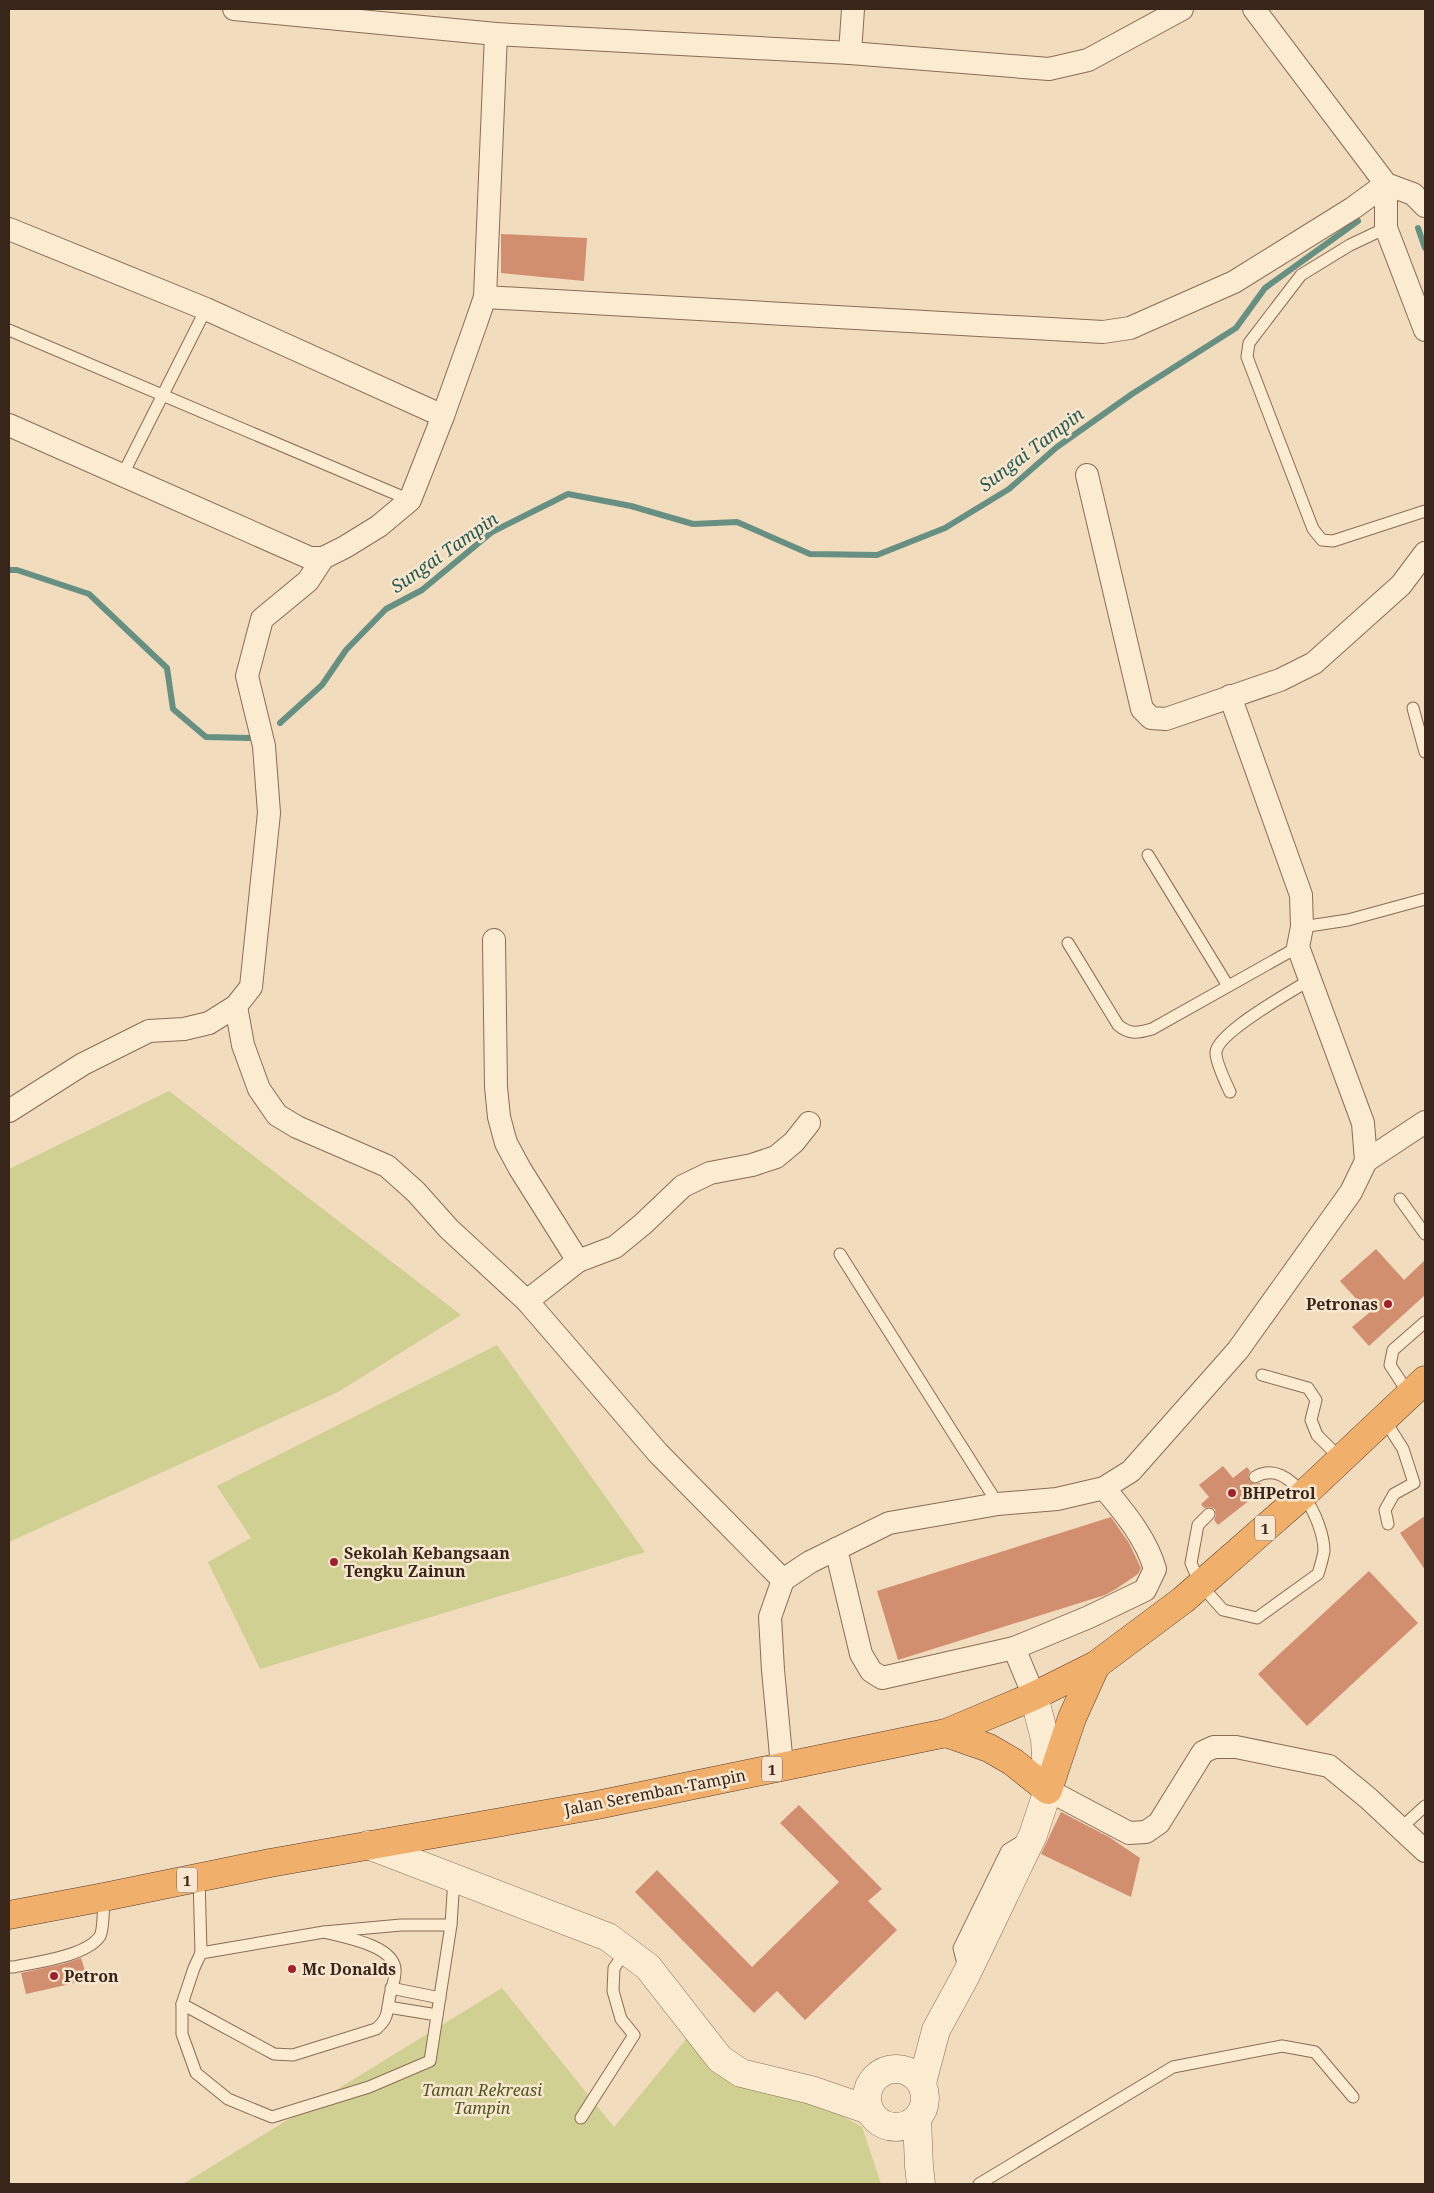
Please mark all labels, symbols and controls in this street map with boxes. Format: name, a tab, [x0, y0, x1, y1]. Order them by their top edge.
water label: Sungai Tampin	[974, 401, 1089, 496]
water label: Sungai Tampin	[386, 506, 503, 598]
place label: Petronas	[1306, 1293, 1378, 1315]
marker: Petronas	[1382, 1298, 1394, 1310]
place label: BHPetrol	[1242, 1482, 1316, 1504]
marker: BHPetrol	[1226, 1487, 1238, 1499]
road number: 1	[1255, 1516, 1275, 1540]
place label: Sekolah Kebangsaan Tengku Zainun	[344, 1542, 510, 1582]
marker: Sekolah Kebangsaan Tengku Zainun	[328, 1556, 340, 1568]
road number: 1	[762, 1756, 782, 1782]
street label: Jalan Seremban-Tampin	[561, 1764, 748, 1821]
road number: 1	[177, 1868, 197, 1892]
place label: Mc Donalds	[302, 1958, 396, 1980]
marker: Mc Donalds	[286, 1963, 298, 1975]
place label: Petron	[64, 1965, 119, 1987]
marker: Petron	[48, 1970, 60, 1982]
park label: Taman Rekreasi Tampin	[422, 2079, 542, 2119]

